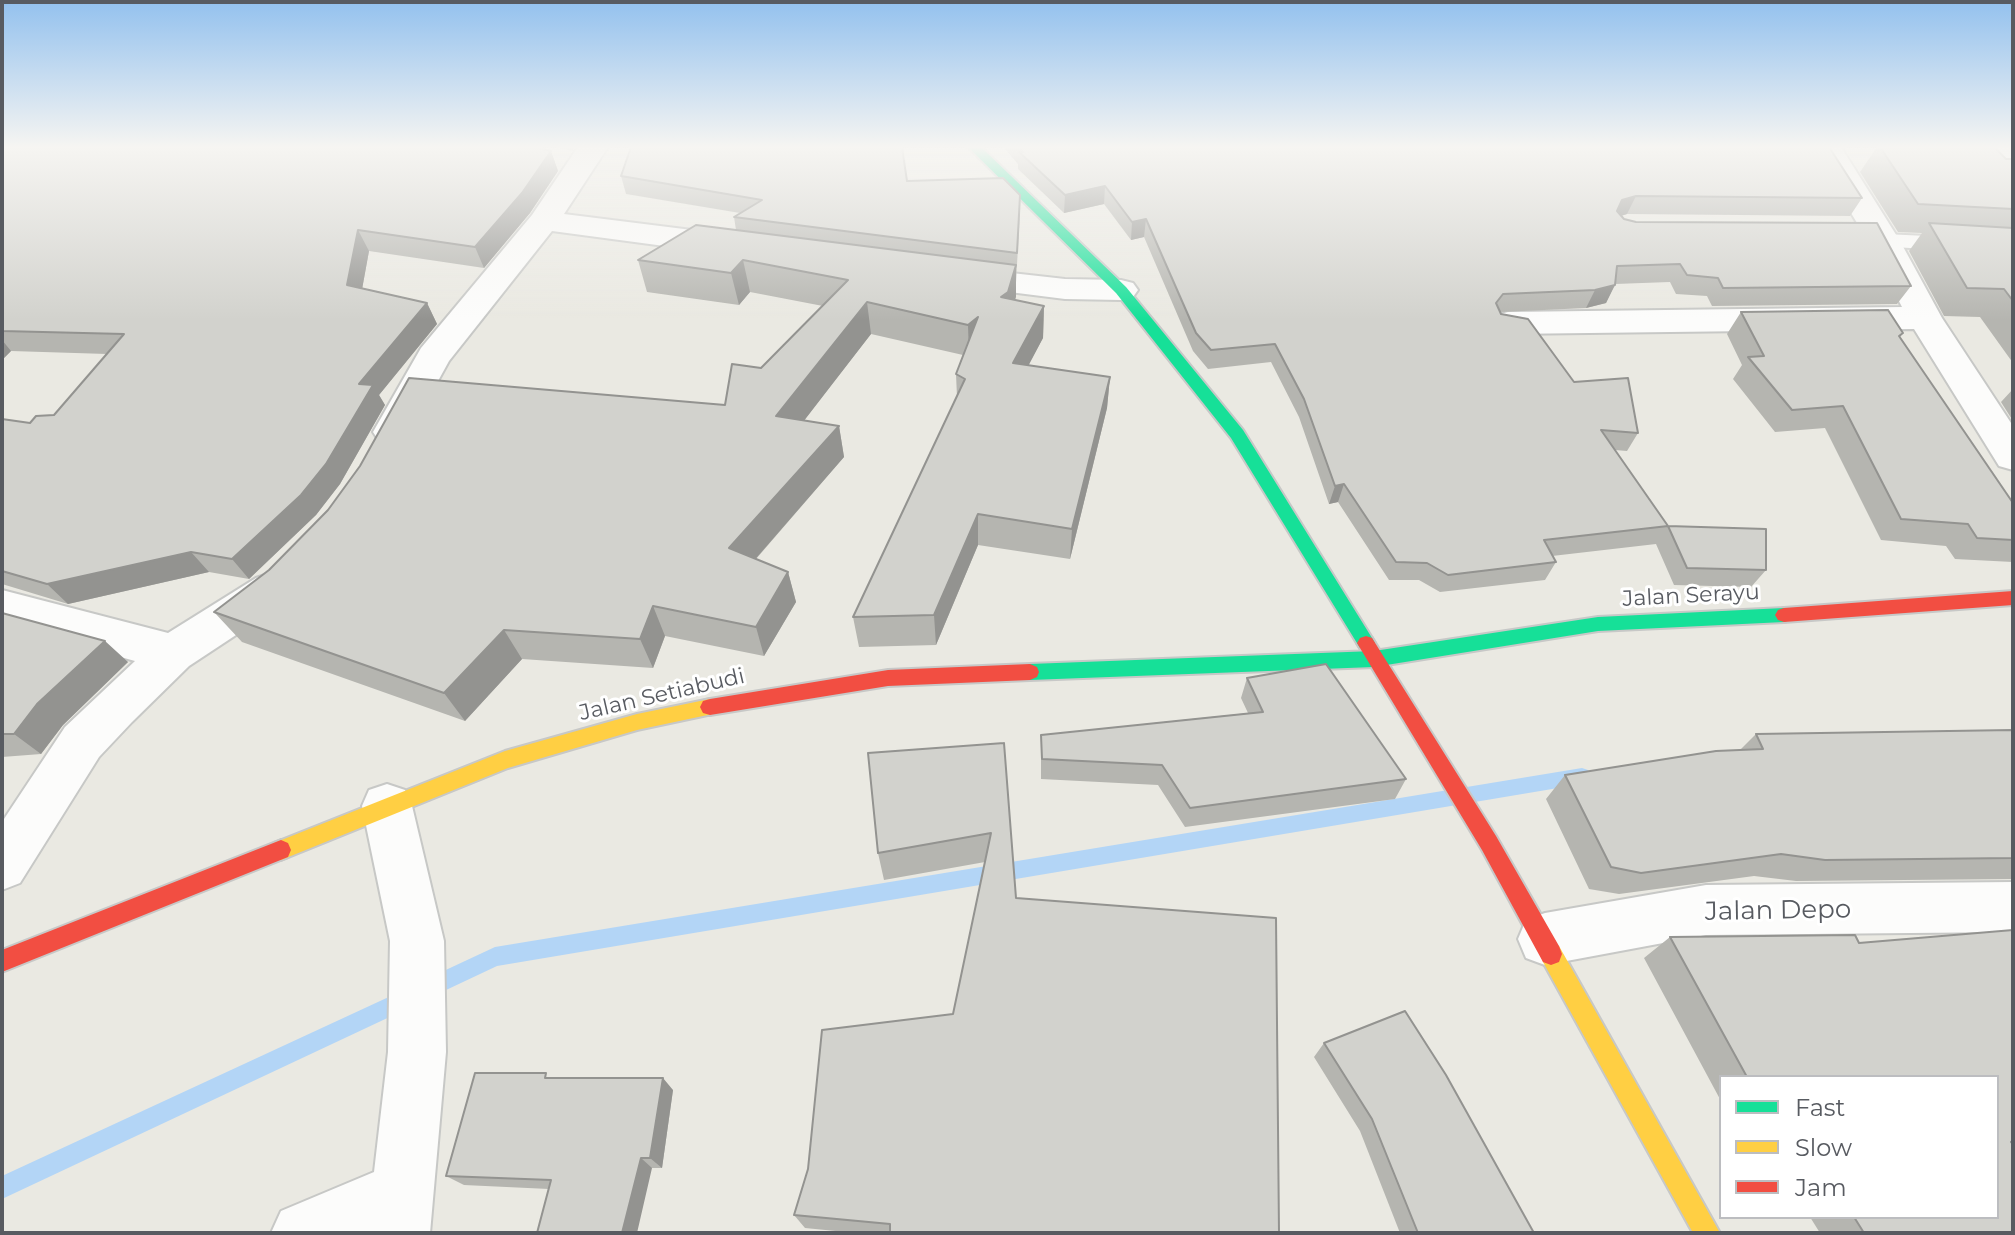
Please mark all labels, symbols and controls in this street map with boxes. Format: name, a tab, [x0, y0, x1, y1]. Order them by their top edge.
street label: Jalan Serayu	[1622, 579, 1760, 613]
street label: Jalan Setiabudi	[577, 663, 747, 727]
street label: Jalan Depo	[1705, 894, 1851, 928]
legend	[1719, 1075, 1999, 1219]
text: Fast	[1795, 1093, 1845, 1122]
text: Slow	[1795, 1133, 1852, 1162]
text: Jam	[1795, 1173, 1847, 1202]

